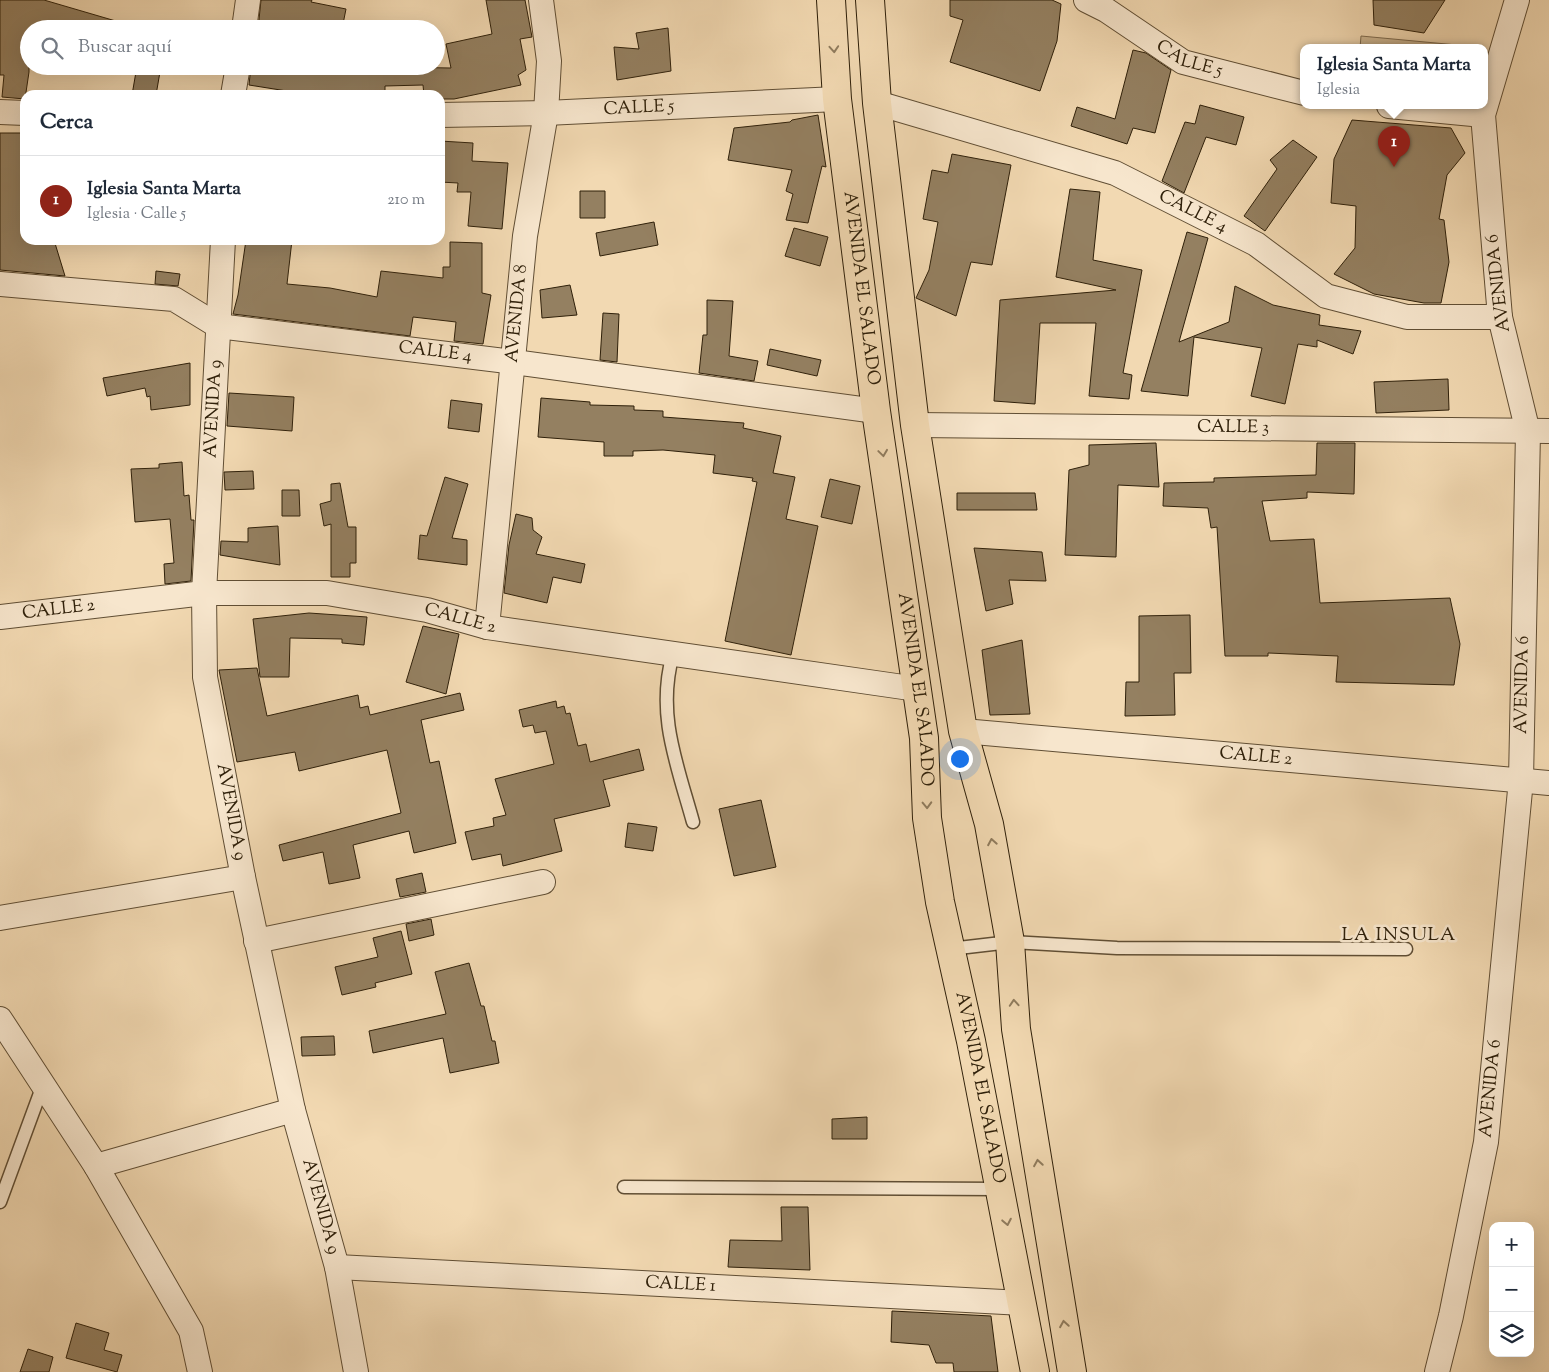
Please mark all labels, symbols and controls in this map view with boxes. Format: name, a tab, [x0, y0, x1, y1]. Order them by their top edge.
search box	[20, 20, 445, 75]
icon: search	[38, 34, 66, 62]
text: Buscar aquí	[78, 34, 172, 61]
street label: CALLE 5	[1150, 34, 1225, 85]
popup	[1300, 44, 1488, 109]
one-way arrow	[828, 45, 839, 53]
text: Iglesia Santa Marta	[1317, 52, 1471, 79]
text: Iglesia	[1317, 79, 1360, 102]
street label: CALLE 5	[603, 94, 675, 123]
text: Cerca	[40, 108, 93, 138]
pin: 1	[1378, 126, 1410, 167]
text: Iglesia Santa Marta	[87, 176, 241, 203]
street label: CALLE 4	[1154, 184, 1231, 240]
text: 1	[53, 189, 59, 212]
text: 210 m	[387, 189, 425, 212]
street label: AVENIDA EL SALADO	[836, 190, 886, 387]
text: Iglesia · Calle 5	[87, 203, 186, 226]
street label: AVENIDA 6	[1480, 232, 1518, 333]
street label: AVENIDA 8	[500, 263, 535, 364]
street label: CALLE 4	[397, 335, 473, 370]
street label: AVENIDA 9	[198, 359, 230, 459]
street label: CALLE 3	[1197, 415, 1269, 441]
one-way arrow	[877, 449, 887, 457]
street label: AVENIDA EL SALADO	[890, 591, 939, 787]
street label: CALLE 2	[21, 593, 97, 627]
street label: CALLE 2	[421, 597, 498, 641]
street label: AVENIDA 6	[1509, 635, 1537, 734]
street label: CALLE 2	[1218, 741, 1294, 773]
your location	[947, 746, 973, 772]
street label: AVENIDA 9	[209, 761, 253, 863]
one-way arrow	[921, 801, 932, 809]
one-way arrow	[988, 838, 998, 846]
district label: LA INSULA	[1341, 922, 1457, 949]
street label: AVENIDA EL SALADO	[947, 989, 1011, 1186]
one-way arrow	[1009, 999, 1020, 1007]
street label: AVENIDA 6	[1473, 1038, 1509, 1139]
street label: AVENIDA 9	[294, 1156, 346, 1258]
one-way arrow	[1033, 1159, 1043, 1168]
one-way arrow	[1001, 1218, 1012, 1226]
map controls	[1489, 1222, 1534, 1357]
button: +	[1489, 1222, 1534, 1267]
button: −	[1489, 1267, 1534, 1312]
street label: CALLE 1	[644, 1270, 717, 1300]
button: layers	[1489, 1312, 1534, 1357]
one-way arrow	[1059, 1320, 1069, 1328]

